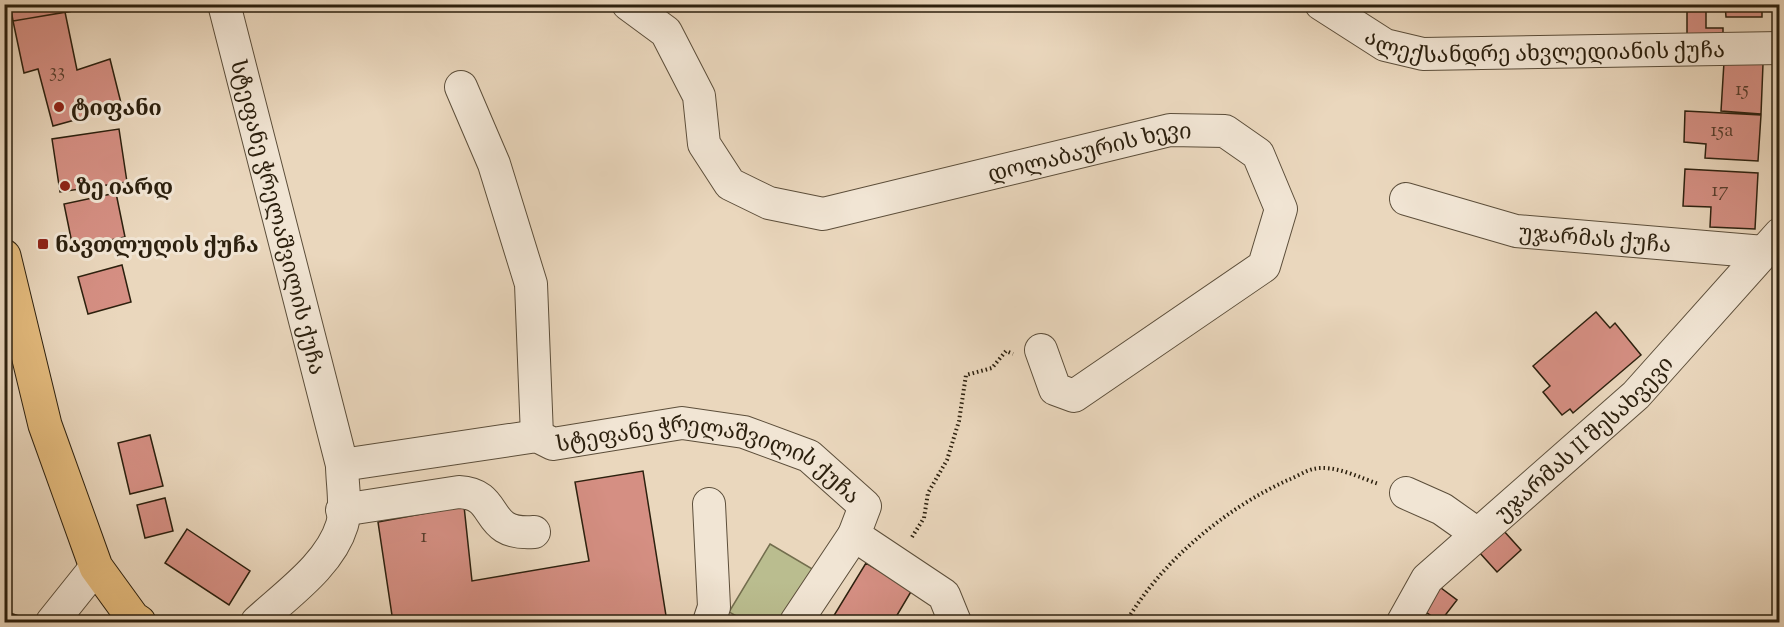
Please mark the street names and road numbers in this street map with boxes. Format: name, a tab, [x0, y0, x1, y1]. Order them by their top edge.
street label: ალექსანდრე ახვლედიანის ქუჩა	[1357, 23, 1725, 73]
street label: სტეფანე ჭრელაშვილის ქუჩა	[220, 57, 331, 379]
street label: დოლაბაურის ხევი	[985, 117, 1192, 192]
street label: უჯარმას ქუჩა	[1518, 218, 1672, 263]
street label: უჯარმას II შესახვევი	[1489, 350, 1682, 531]
street label: სტეფანე ჭრელაშვილის ქუჩა	[554, 409, 866, 513]

